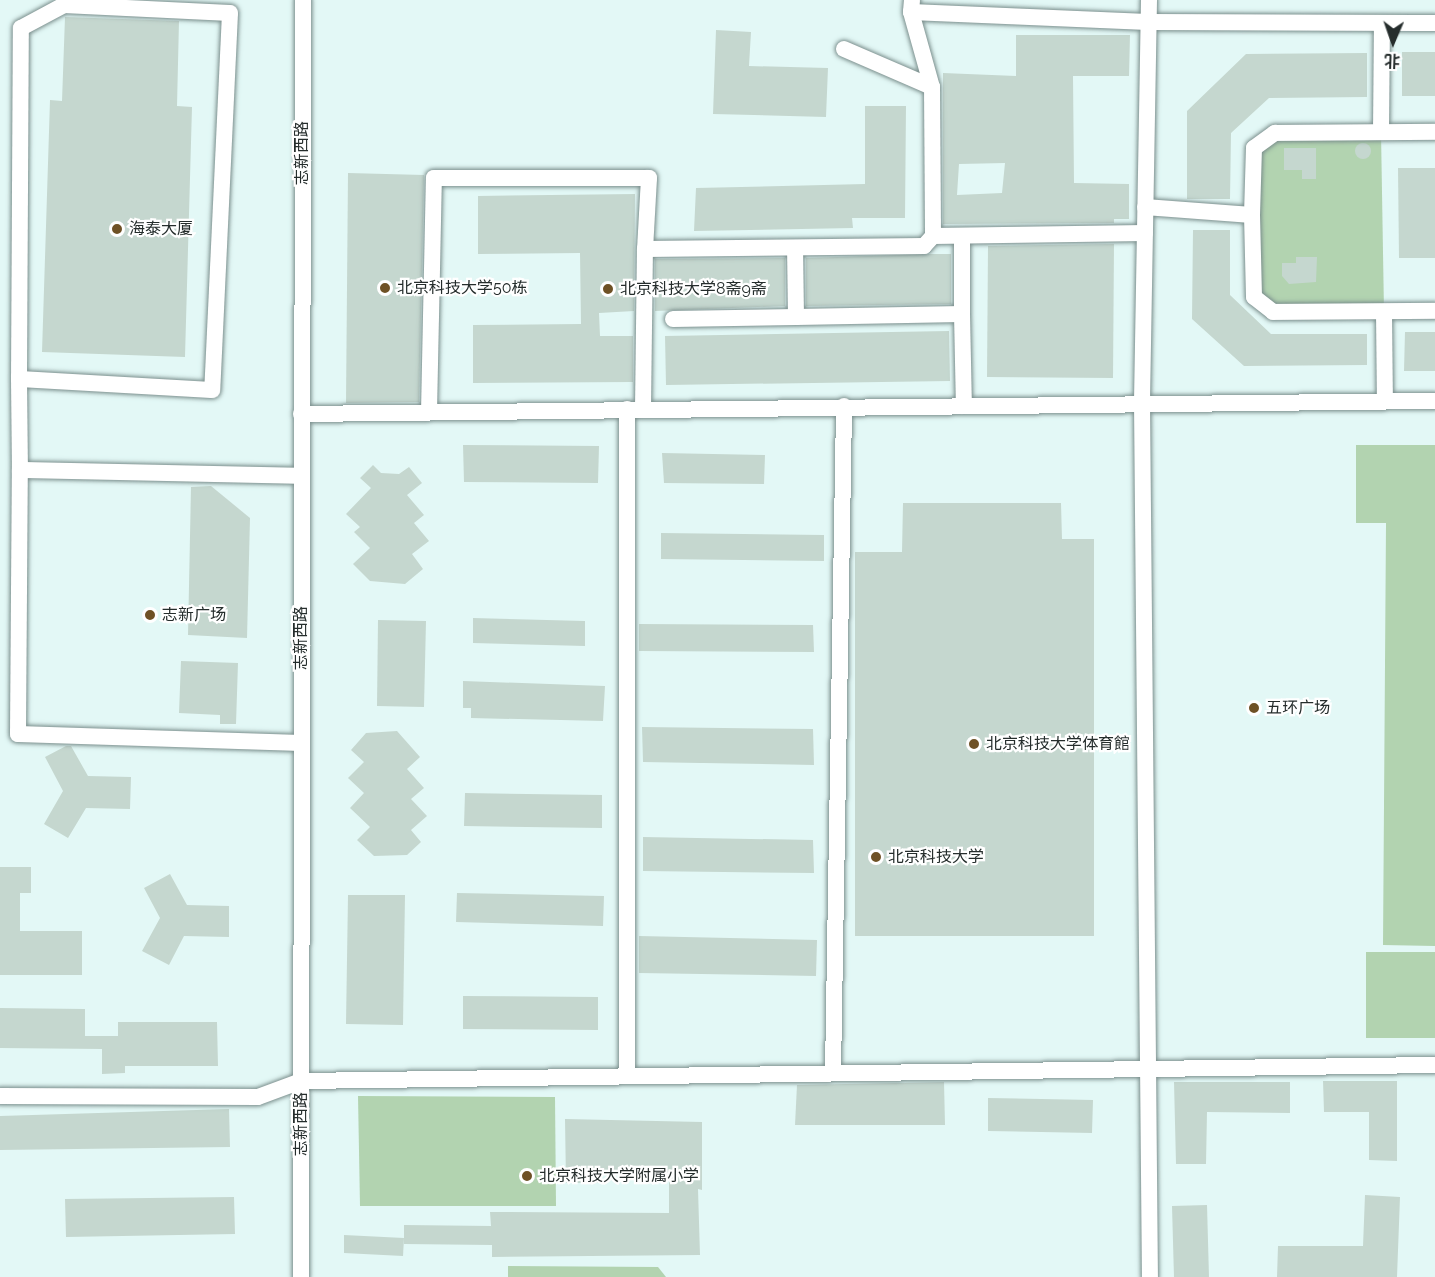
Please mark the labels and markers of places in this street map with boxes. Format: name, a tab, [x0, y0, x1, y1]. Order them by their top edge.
place label: 海泰大厦	[129, 219, 193, 239]
marker: 海泰大厦	[110, 222, 124, 236]
place label: 北京科技大学50栋	[397, 278, 528, 298]
place label: 北京科技大学8斋9斋	[620, 279, 767, 299]
marker: 北京科技大学50栋	[378, 281, 392, 295]
marker: 北京科技大学8斋9斋	[601, 282, 615, 296]
place label: 志新广场	[162, 605, 226, 625]
marker: 志新广场	[143, 608, 157, 622]
place label: 五环广场	[1266, 698, 1330, 718]
marker: 五环广场	[1247, 701, 1261, 715]
place label: 北京科技大学体育館	[986, 734, 1130, 754]
marker: 北京科技大学体育館	[967, 737, 981, 751]
place label: 北京科技大学	[888, 847, 984, 867]
marker: 北京科技大学	[869, 850, 883, 864]
place label: 北京科技大学附属小学	[539, 1166, 699, 1186]
marker: 北京科技大学附属小学	[520, 1169, 534, 1183]

